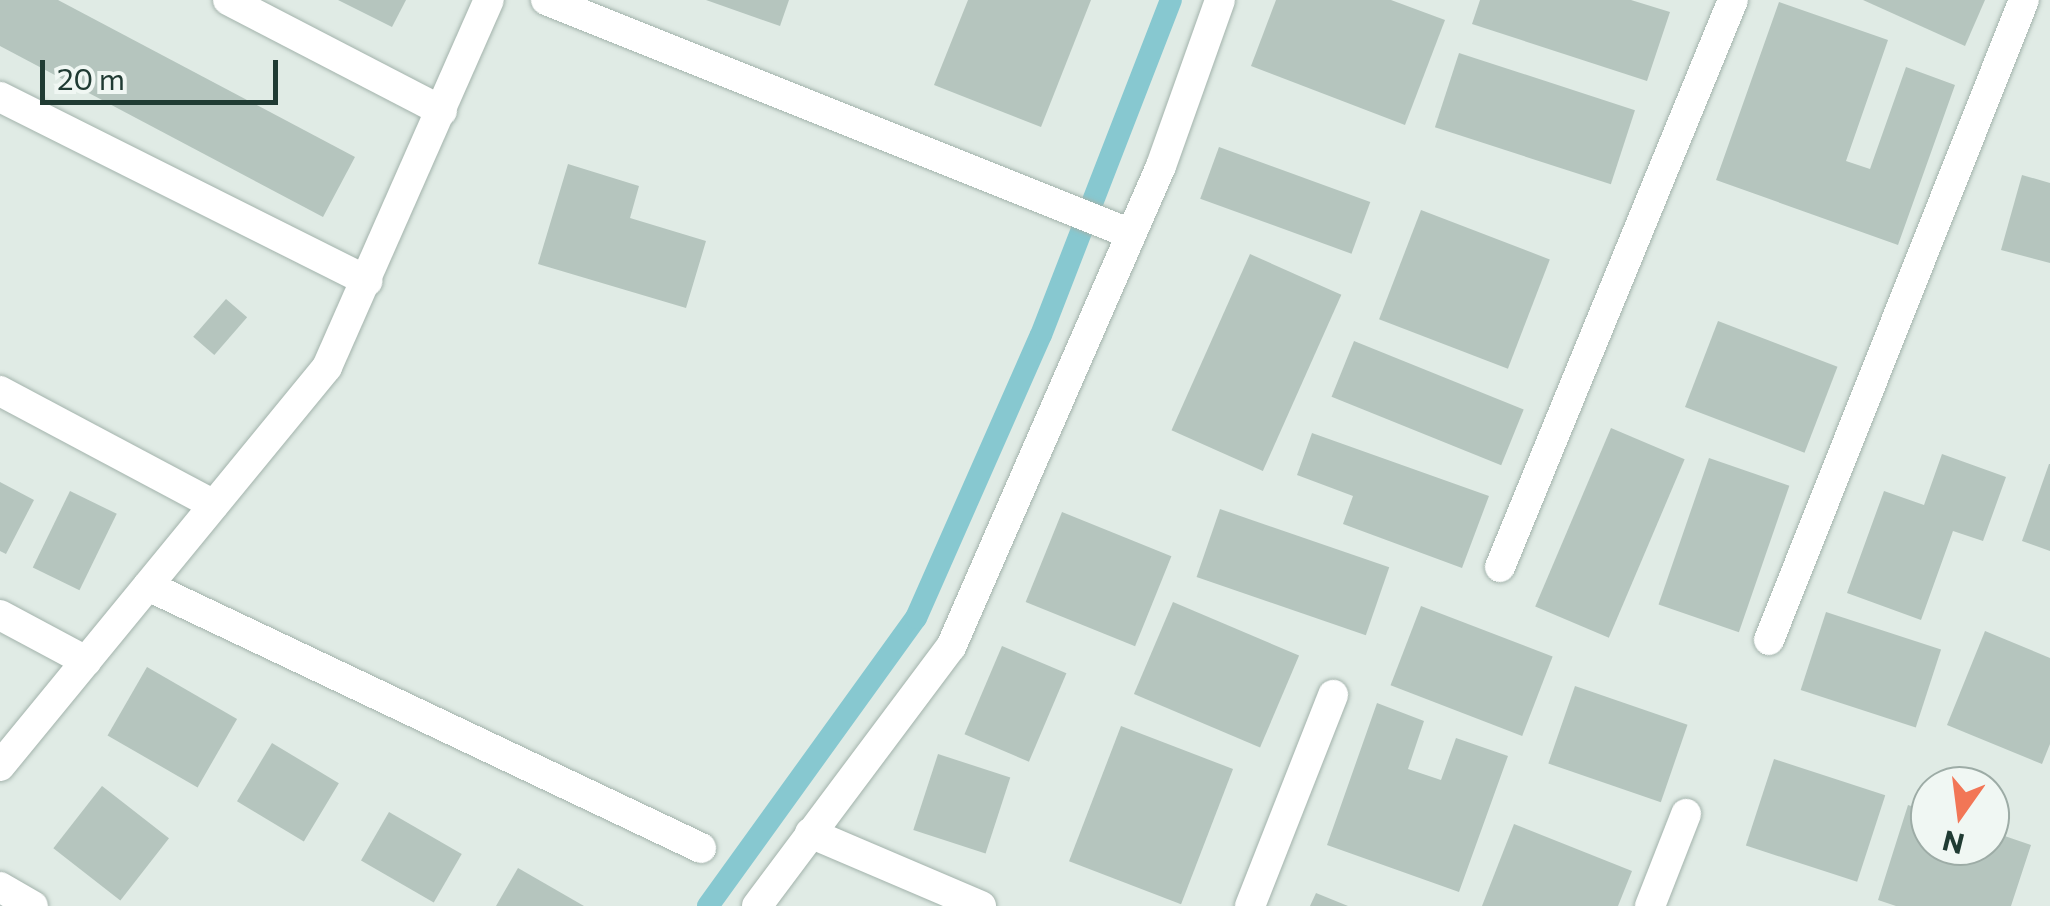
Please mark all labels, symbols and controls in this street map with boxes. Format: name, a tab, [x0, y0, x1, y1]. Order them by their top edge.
scale bar	[45, 40, 282, 102]
text: 20 m	[57, 59, 125, 96]
north arrow	[1910, 766, 2010, 866]
text: N	[1939, 824, 1968, 862]

